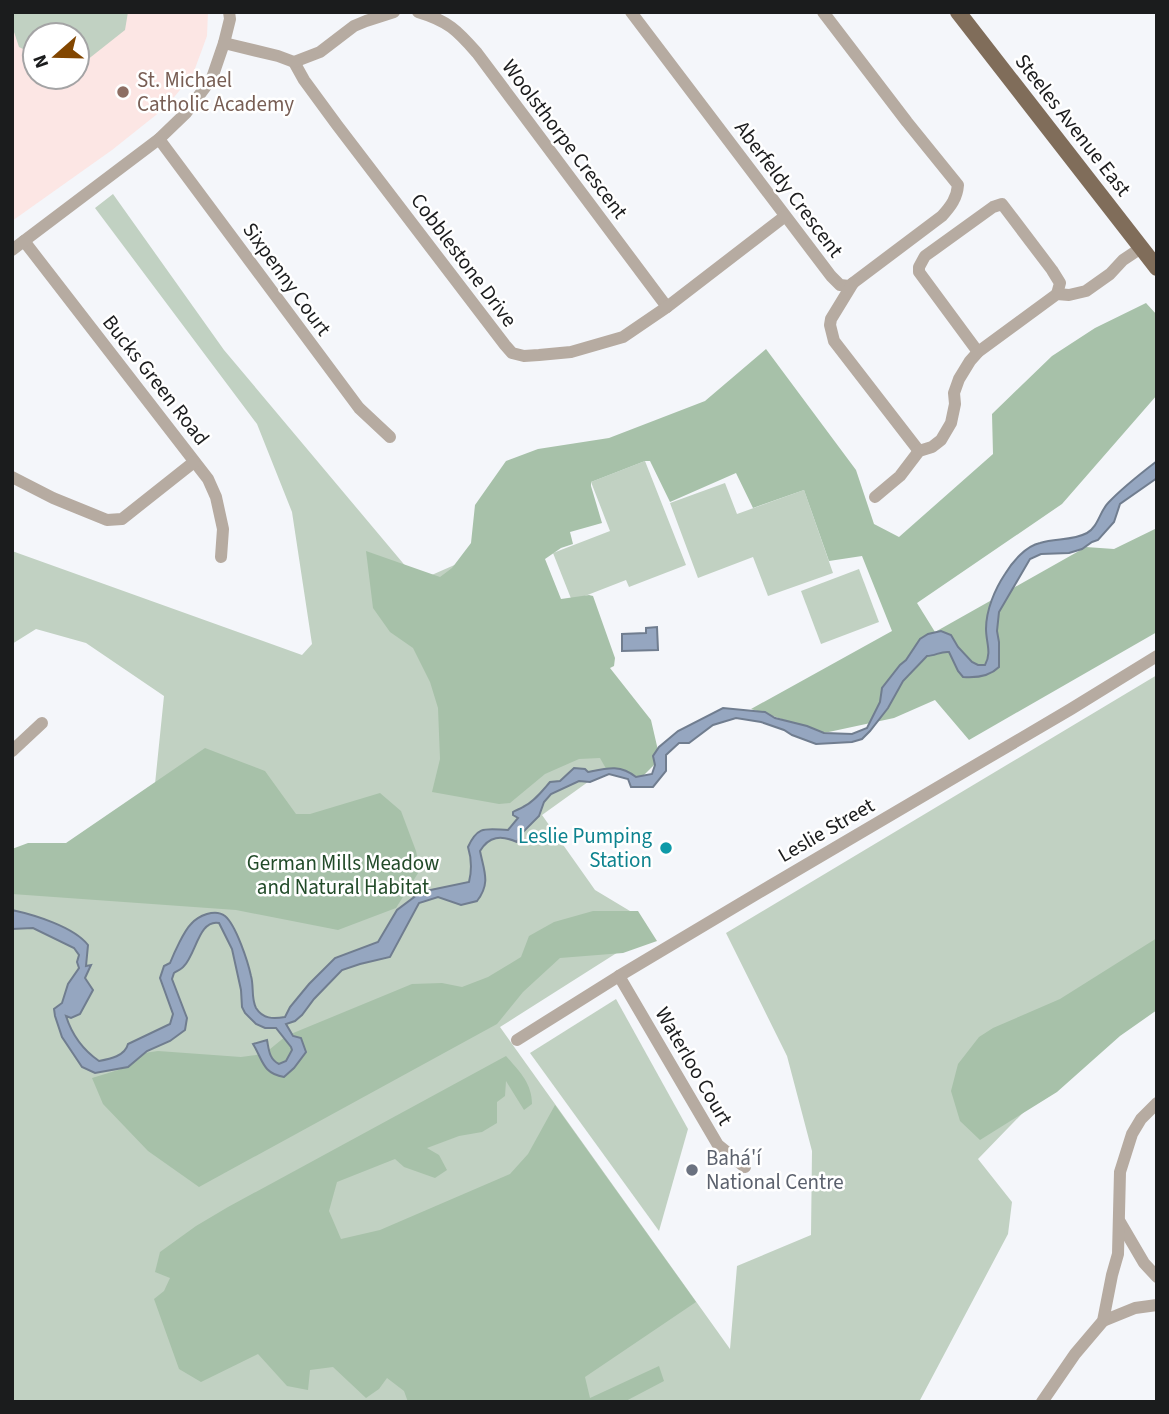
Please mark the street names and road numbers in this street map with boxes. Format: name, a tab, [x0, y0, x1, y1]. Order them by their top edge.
street label: Steeles Avenue East	[1008, 48, 1138, 202]
street label: Woolsthorpe Crescent	[495, 53, 635, 225]
street label: Aberfeldy Crescent	[728, 114, 850, 264]
street label: Cobblestone Drive	[404, 187, 524, 333]
street label: Sixpenny Court	[235, 216, 339, 342]
street label: Bucks Green Road	[95, 308, 217, 452]
street label: Leslie Street	[772, 790, 880, 870]
street label: Waterloo Court	[648, 1001, 740, 1131]

